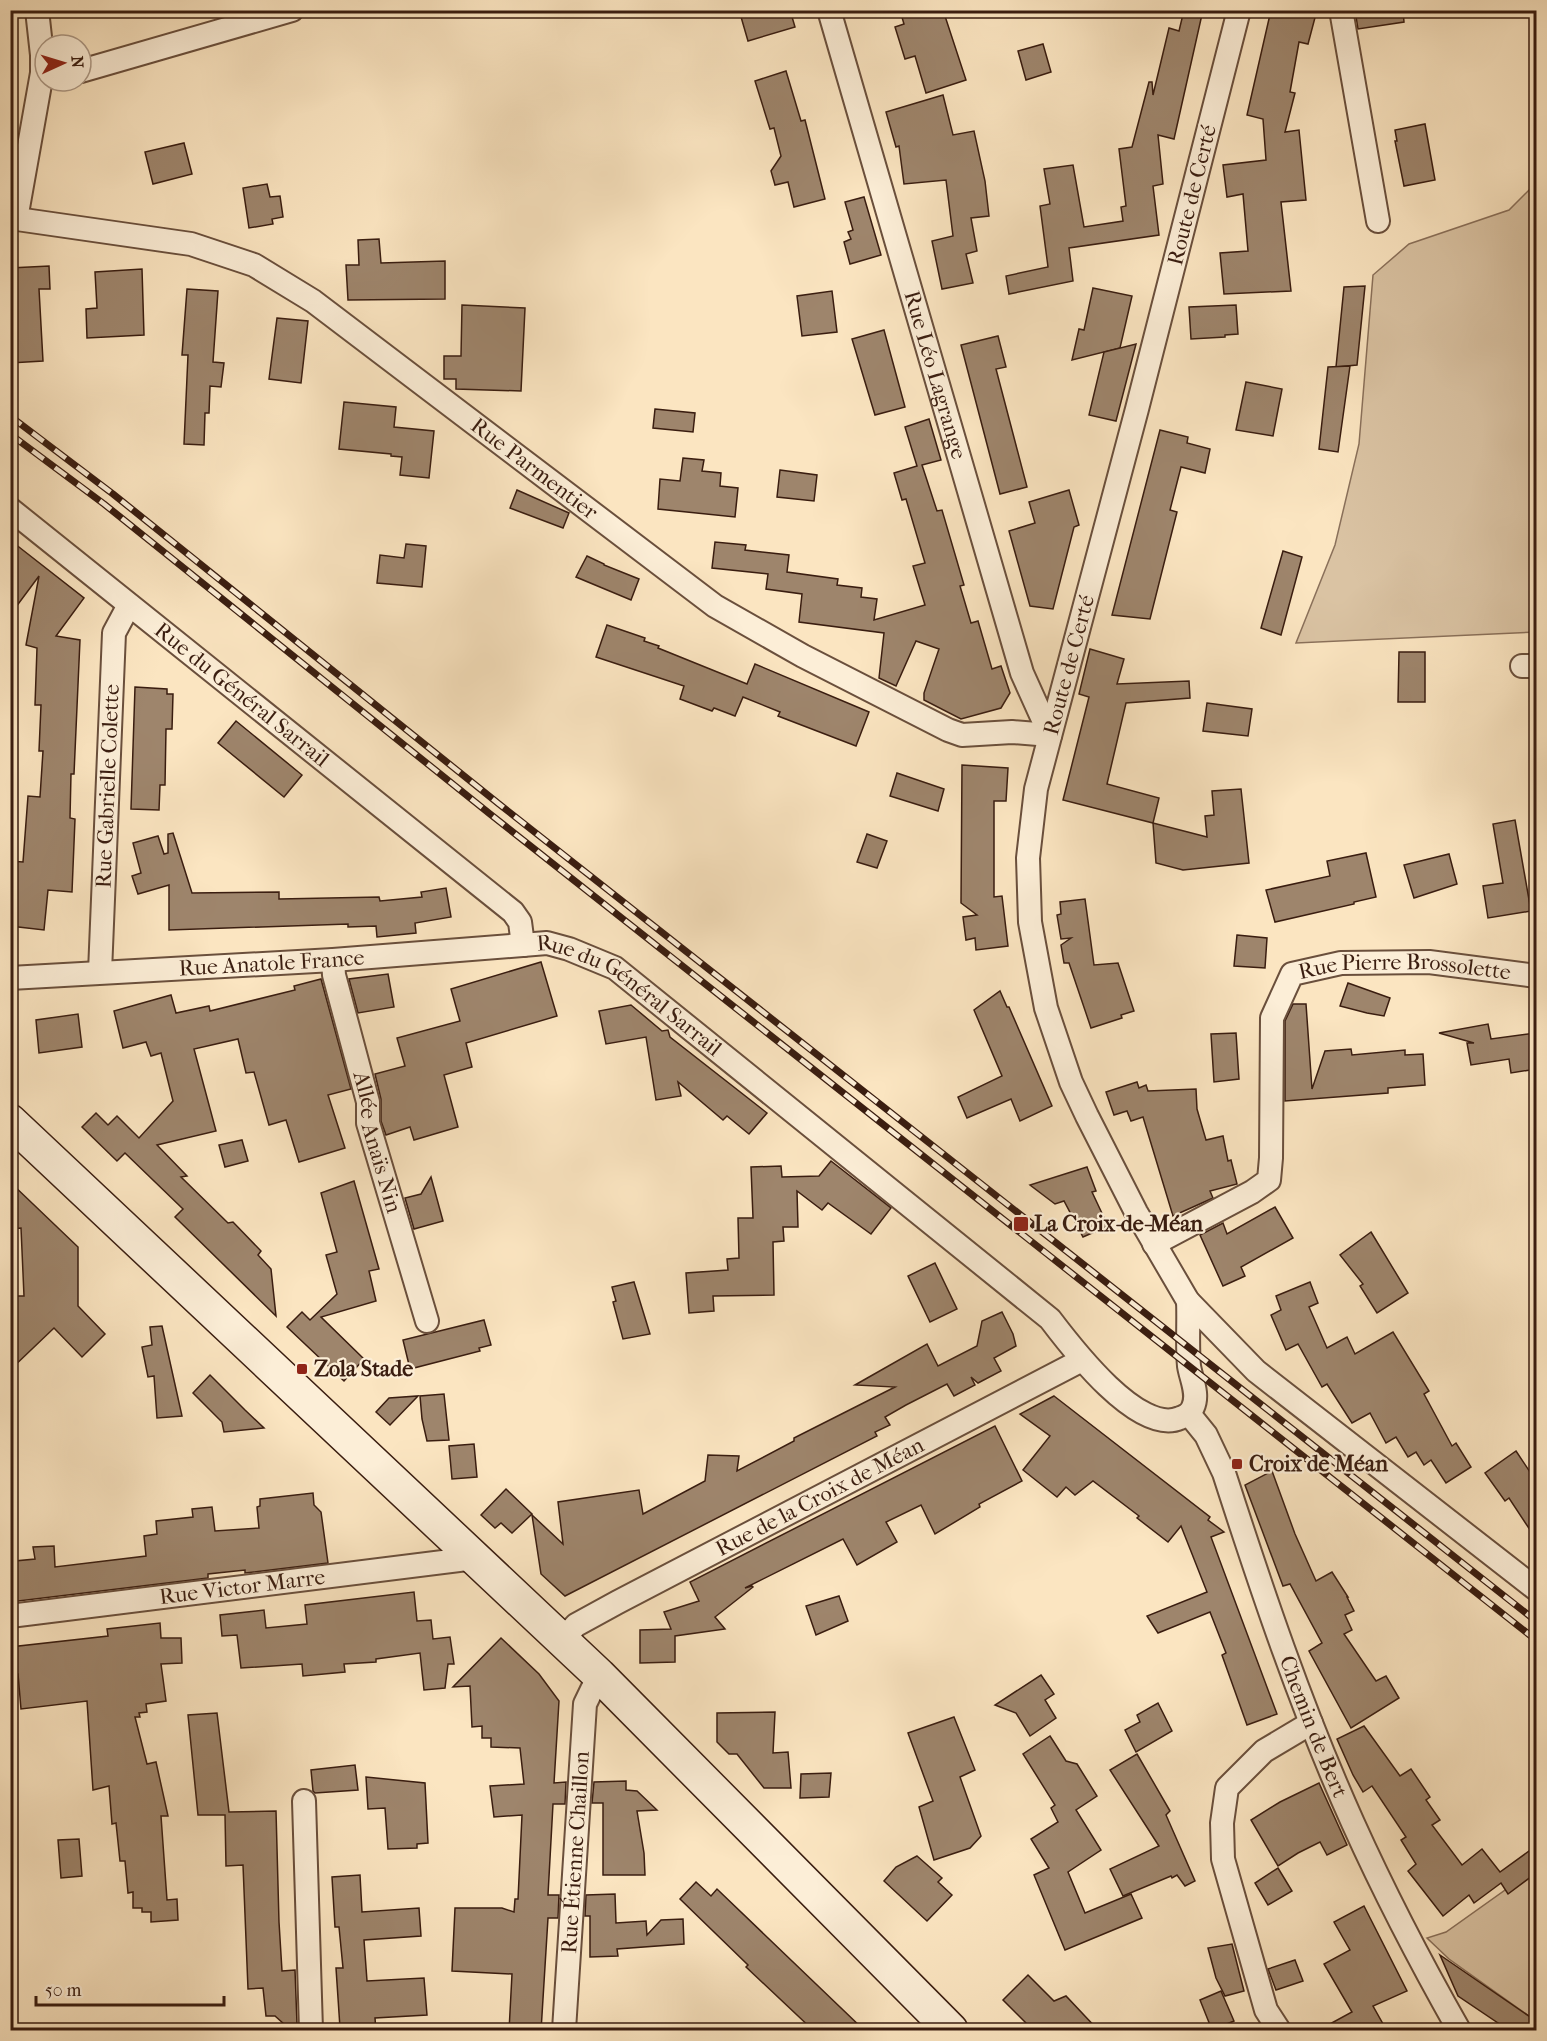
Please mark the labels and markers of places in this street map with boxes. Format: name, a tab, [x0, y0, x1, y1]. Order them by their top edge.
place label: La Croix-de-Méan	[1034, 1211, 1203, 1237]
marker: La Croix-de-Méan	[1012, 1215, 1030, 1233]
place label: Zola Stade	[314, 1356, 413, 1382]
marker: Zola Stade	[295, 1362, 309, 1376]
place label: Croix de Méan	[1249, 1451, 1388, 1477]
marker: Croix de Méan	[1230, 1457, 1244, 1471]

